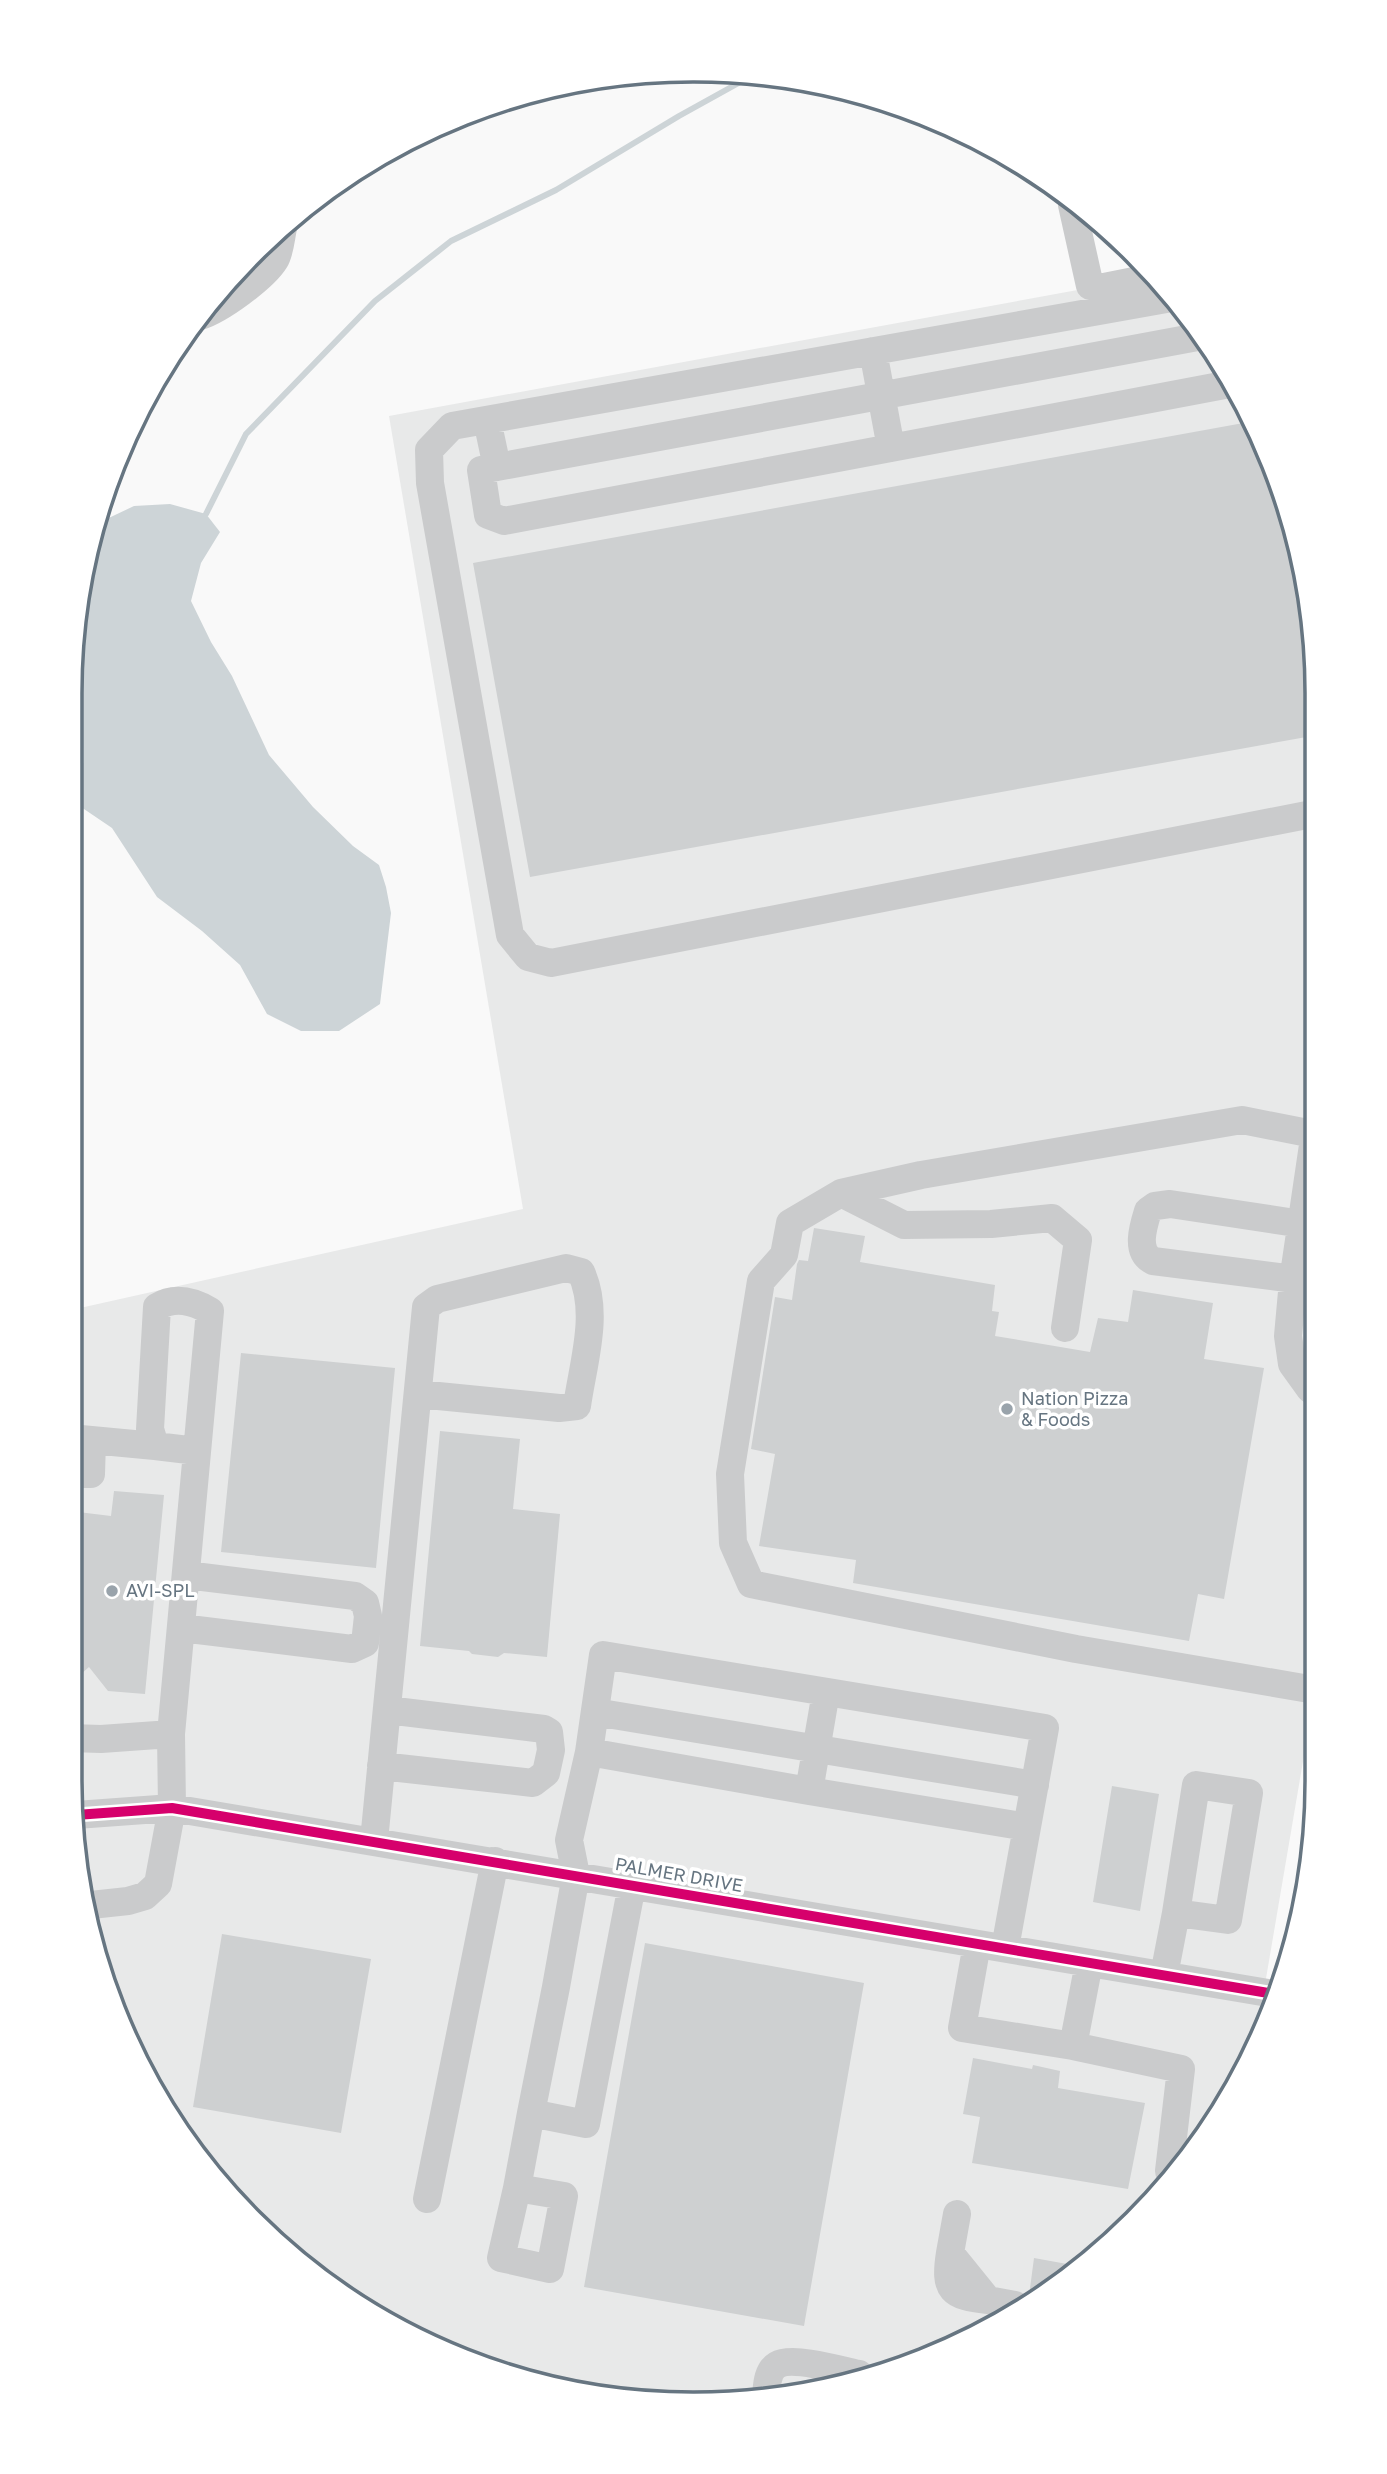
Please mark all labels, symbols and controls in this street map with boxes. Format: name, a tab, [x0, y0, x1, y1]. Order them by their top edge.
place label: Nation Pizza & Foods	[1021, 1387, 1128, 1430]
marker: Nation Pizza & Foods	[999, 1401, 1015, 1417]
place label: AVI-SPL	[126, 1579, 195, 1601]
marker: AVI-SPL	[104, 1583, 120, 1599]
street label: PALMER DRIVE	[614, 1852, 745, 1896]

